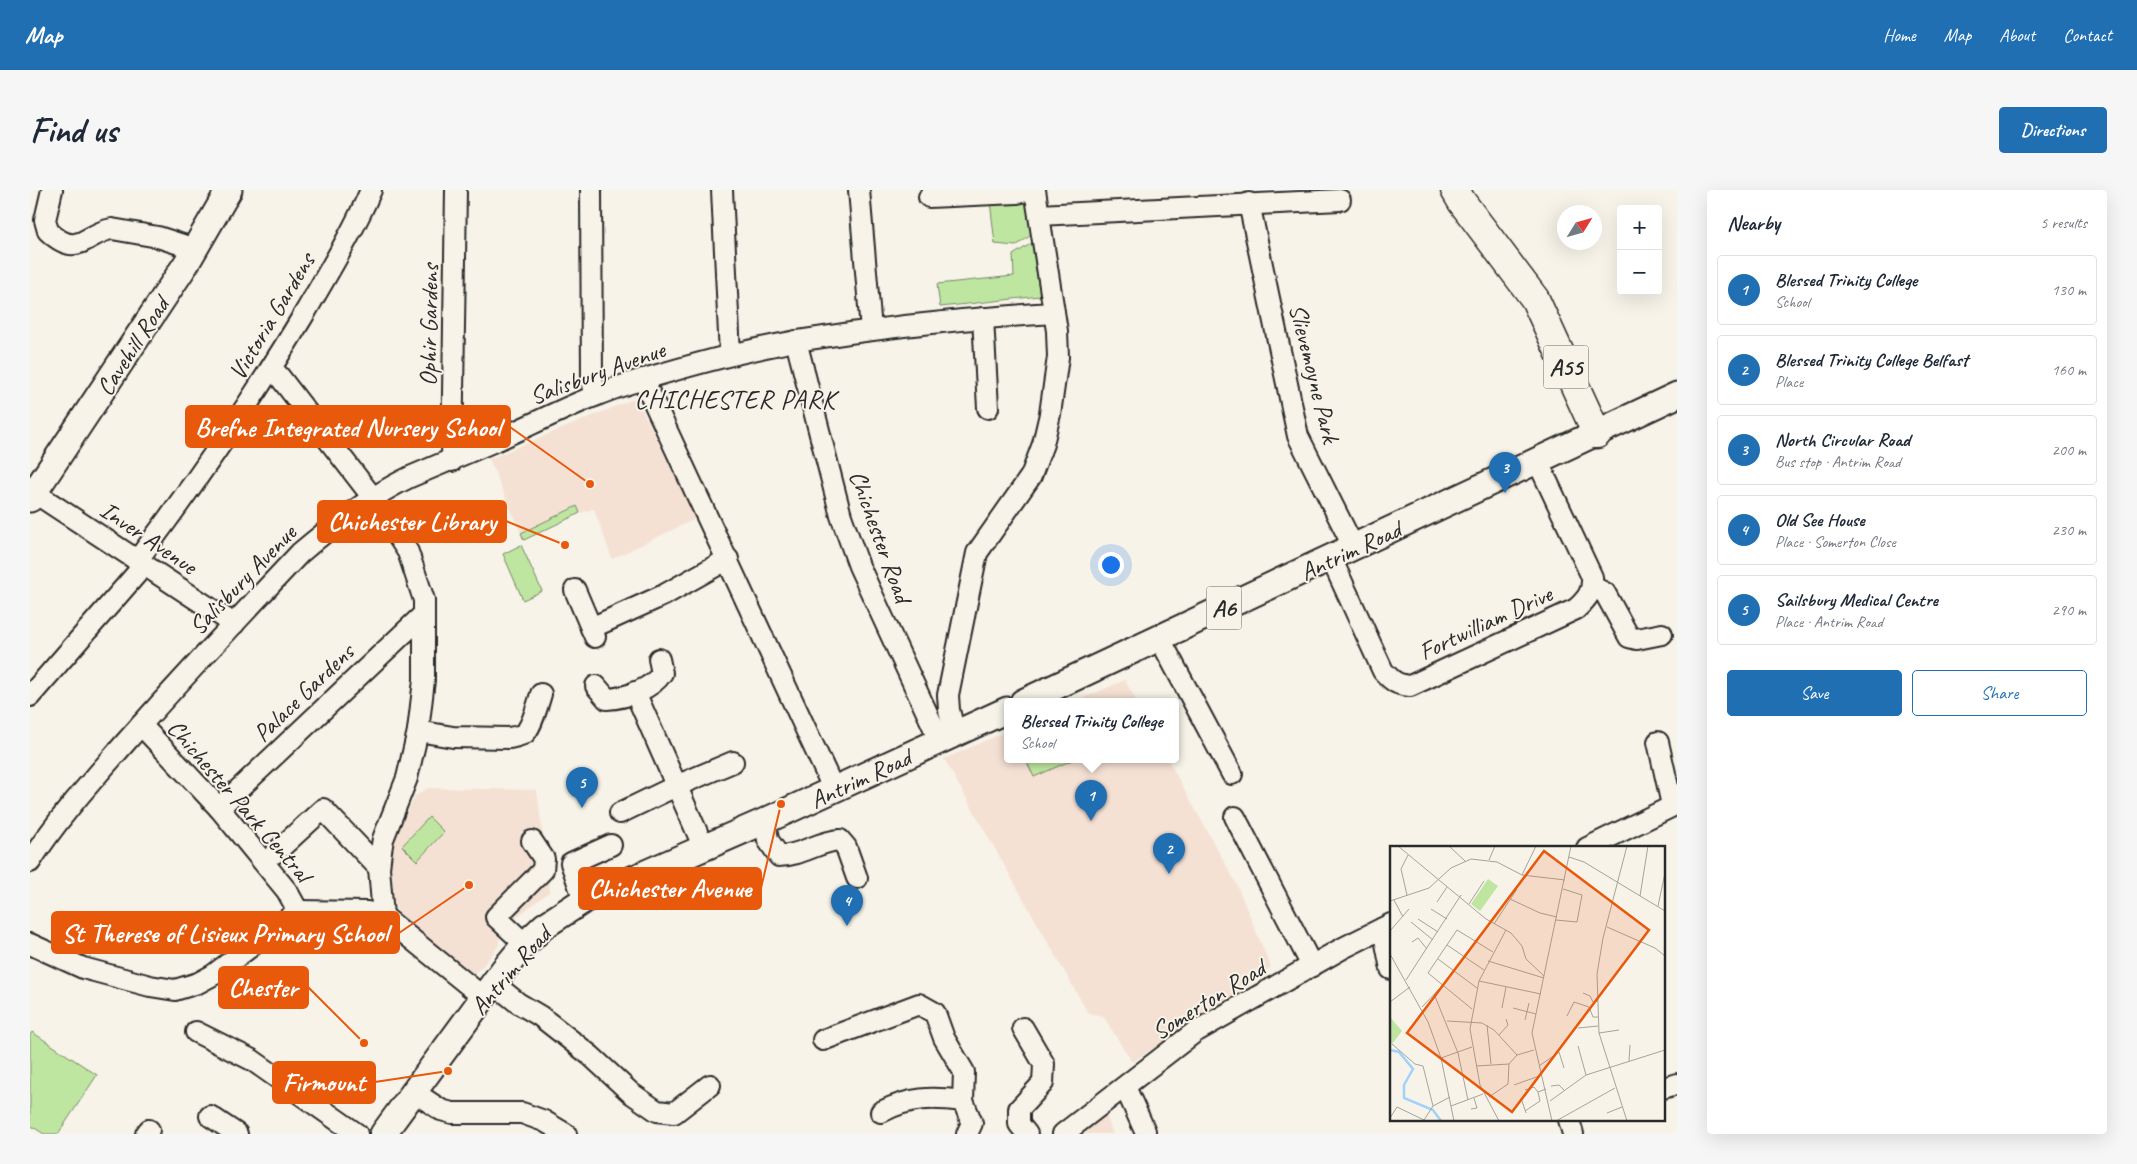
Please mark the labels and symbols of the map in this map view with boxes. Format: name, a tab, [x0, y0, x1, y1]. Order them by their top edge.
north arrow	[1557, 205, 1602, 250]
street label: Victoria Gardens	[221, 245, 324, 386]
street label: Ophir Gardens	[412, 261, 446, 386]
street label: Cavehill Road	[89, 288, 179, 402]
street label: Slievemoyne Park	[1281, 301, 1347, 448]
street label: Salisbury Avenue	[525, 333, 671, 412]
road number: A55	[1544, 346, 1588, 388]
district label: CHICHESTER PARK	[634, 383, 840, 416]
callout: Brefne Integrated Nursery School	[186, 406, 510, 447]
text: Brefne Integrated Nursery School	[195, 411, 506, 444]
pin: 3	[1489, 452, 1521, 493]
street label: Chichester Road	[841, 466, 920, 611]
street label: Inver Avenue	[94, 494, 205, 583]
callout: Chichester Library	[318, 501, 506, 542]
text: Chichester Library	[328, 505, 499, 538]
street label: Antrim Road	[1295, 512, 1410, 588]
street label: Salisbury Avenue	[182, 516, 305, 642]
your location	[1098, 552, 1124, 578]
street label: Fortwilliam Drive	[1414, 577, 1559, 668]
road number: A6	[1206, 586, 1242, 629]
street label: Palace Gardens	[246, 635, 363, 749]
street label: Chichester Park Central	[160, 713, 322, 892]
street label: Antrim Road	[805, 740, 920, 816]
pin: 5	[566, 767, 598, 808]
pin: 1	[1075, 780, 1107, 821]
pin: 2	[1153, 833, 1185, 874]
inset map	[1390, 846, 1664, 1122]
callout: Chichester Avenue	[579, 868, 761, 909]
text: Chichester Avenue	[589, 872, 754, 905]
pin: 4	[831, 885, 863, 926]
callout: St Therese of Lisieux Primary School	[52, 912, 399, 953]
street label: Antrim Road	[463, 916, 561, 1022]
text: St Therese of Lisieux Primary School	[62, 917, 393, 950]
street label: Somerton Road	[1146, 950, 1275, 1047]
callout: Chester	[219, 967, 308, 1008]
text: Chester	[228, 971, 300, 1004]
callout: Firmount	[273, 1062, 375, 1103]
text: Firmount	[283, 1066, 368, 1099]

